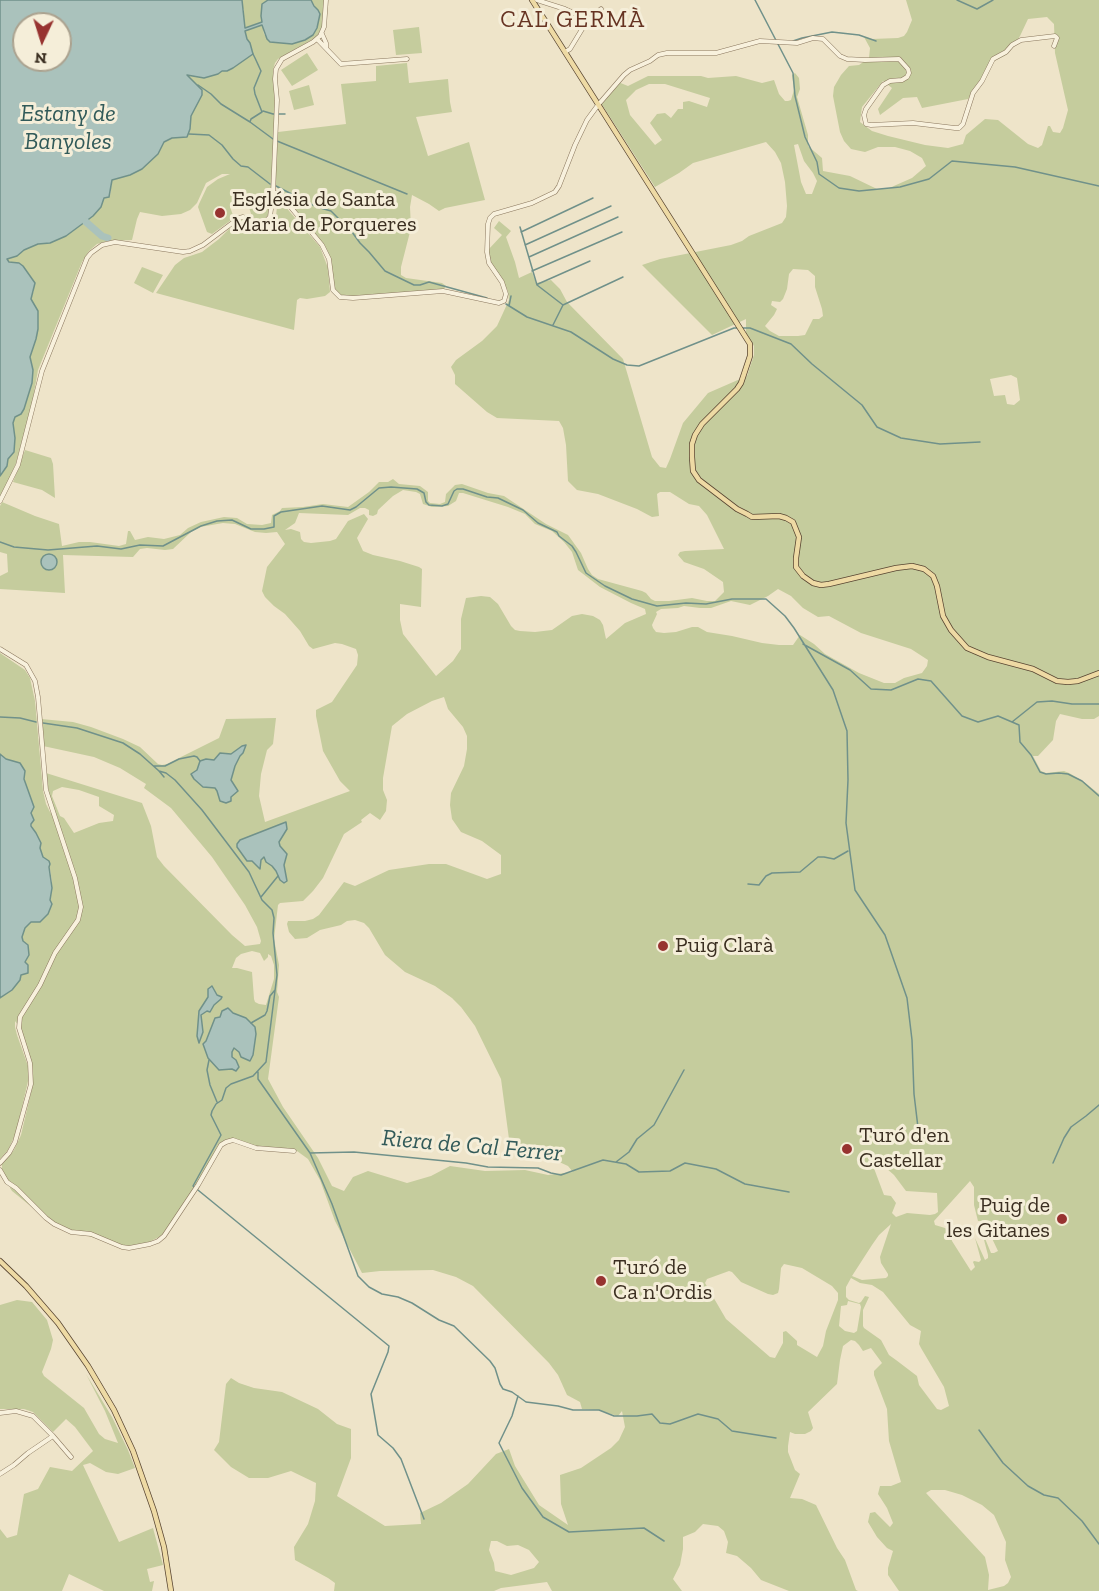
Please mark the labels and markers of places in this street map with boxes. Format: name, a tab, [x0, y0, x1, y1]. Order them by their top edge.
place label: Església de Santa Maria de Porqueres	[232, 187, 417, 238]
marker: Església de Santa Maria de Porqueres	[213, 206, 227, 220]
place label: Puig Clarà	[675, 933, 774, 959]
marker: Puig Clarà	[656, 939, 670, 953]
place label: Turó d'en Castellar	[859, 1123, 949, 1174]
marker: Turó d'en Castellar	[840, 1142, 854, 1156]
place label: Puig de les Gitanes	[946, 1193, 1050, 1244]
marker: Puig de les Gitanes	[1055, 1212, 1069, 1226]
place label: Turó de Ca n'Ordis	[613, 1255, 712, 1306]
marker: Turó de Ca n'Ordis	[594, 1274, 608, 1288]

